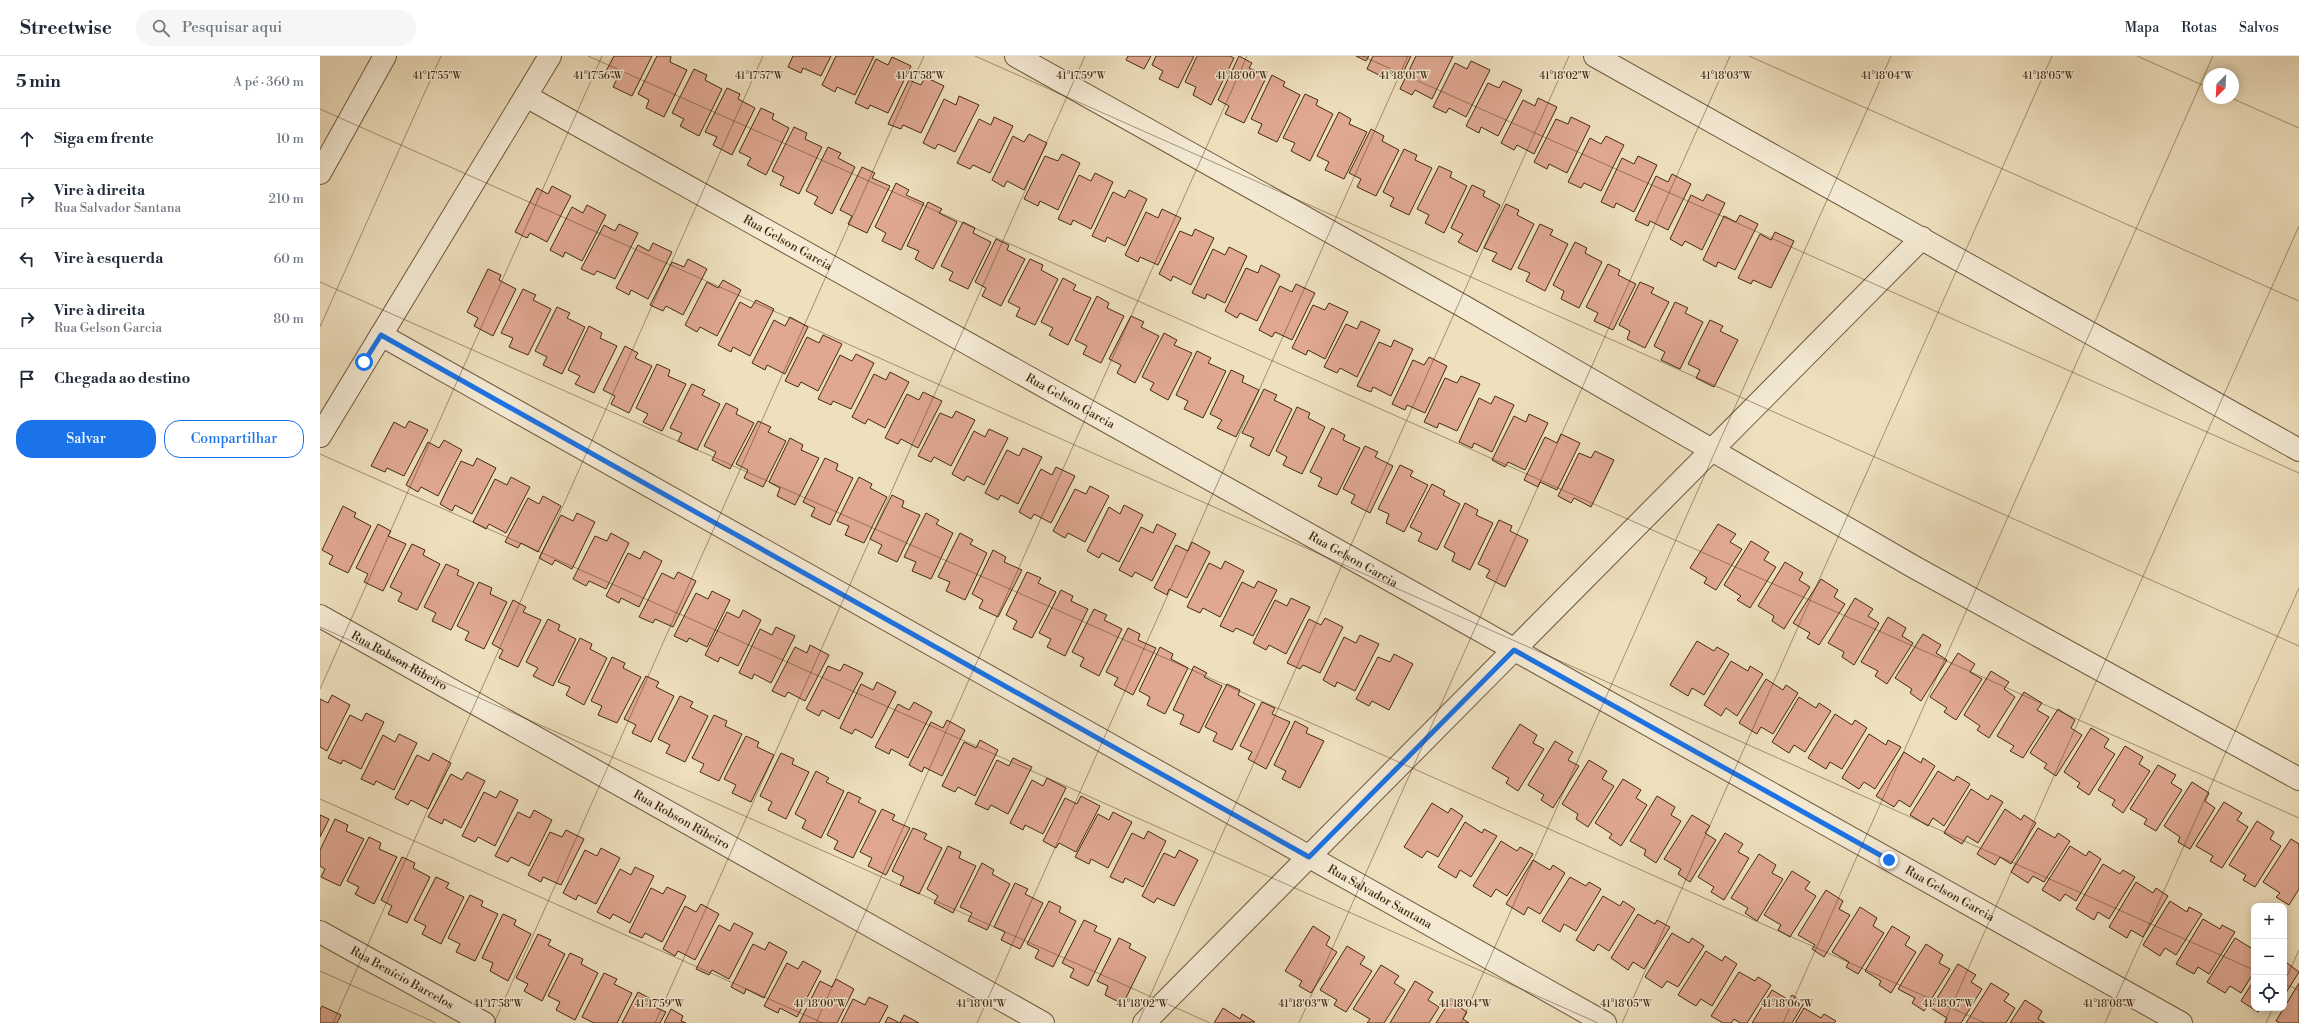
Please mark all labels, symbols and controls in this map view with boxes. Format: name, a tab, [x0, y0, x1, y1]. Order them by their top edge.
search box	[136, 10, 416, 46]
text: Streetwise	[20, 16, 112, 40]
icon: search	[150, 17, 172, 39]
text: Pesquisar aqui	[182, 18, 282, 37]
text: Mapa	[2125, 19, 2159, 37]
text: Rotas	[2181, 19, 2217, 37]
text: Salvos	[2239, 19, 2279, 37]
north arrow	[2203, 68, 2239, 104]
text: 41°17'55"W	[413, 70, 462, 82]
text: 41°17'56"W	[573, 70, 624, 82]
text: 41°17'57"W	[735, 70, 784, 82]
text: 41°17'58"W	[895, 70, 946, 82]
text: 41°17'59"W	[1056, 70, 1107, 82]
text: 41°18'00"W	[1216, 70, 1269, 82]
text: 41°18'01"W	[1379, 70, 1430, 82]
text: 41°18'02"W	[1539, 70, 1592, 82]
text: 41°18'03"W	[1700, 70, 1753, 82]
text: 41°18'04"W	[1861, 70, 1914, 82]
text: 41°18'05"W	[2022, 70, 2075, 82]
text: 5 min	[16, 71, 61, 93]
text: A pé · 360 m	[233, 74, 304, 90]
icon: ahead	[16, 128, 38, 150]
text: Siga em frente	[54, 129, 154, 148]
text: 10 m	[276, 131, 304, 147]
text: Vire à direita	[54, 181, 145, 200]
icon: right	[16, 188, 38, 210]
text: 210 m	[269, 191, 304, 207]
text: Rua Salvador Santana	[54, 200, 181, 216]
street label: Rua Gelson Garcia	[740, 212, 836, 274]
icon: left	[16, 248, 38, 270]
text: Vire à esquerda	[54, 249, 163, 268]
text: 60 m	[273, 251, 304, 267]
text: Vire à direita	[54, 301, 145, 320]
icon: right	[16, 308, 38, 330]
text: 80 m	[273, 311, 304, 327]
text: Rua Gelson Garcia	[54, 320, 162, 336]
route start	[355, 353, 373, 371]
icon: arrive	[16, 368, 38, 390]
text: Chegada ao destino	[54, 369, 190, 388]
street label: Rua Gelson Garcia	[1023, 370, 1118, 432]
button: Salvar	[16, 420, 156, 458]
button: Compartilhar	[164, 420, 304, 458]
street label: Rua Gelson Garcia	[1306, 528, 1401, 591]
street label: Rua Robson Ribeiro	[349, 628, 450, 694]
street label: Rua Robson Ribeiro	[631, 787, 733, 853]
route end	[1880, 851, 1898, 869]
street label: Rua Salvador Santana	[1325, 861, 1436, 932]
street label: Rua Gelson Garcia	[1903, 863, 1998, 925]
map controls	[2251, 903, 2287, 1011]
button: +	[2251, 903, 2287, 939]
button: −	[2251, 939, 2287, 975]
street label: Rua Benício Barcelos	[348, 943, 456, 1012]
button: locate	[2251, 975, 2287, 1011]
text: 41°17'58"W	[473, 998, 524, 1010]
text: 41°17'59"W	[634, 998, 685, 1010]
text: 41°18'00"W	[794, 998, 847, 1010]
text: 41°18'01"W	[956, 998, 1007, 1010]
text: 41°18'02"W	[1116, 998, 1169, 1010]
text: 41°18'03"W	[1278, 998, 1331, 1010]
text: 41°18'04"W	[1439, 998, 1492, 1010]
text: 41°18'05"W	[1600, 998, 1653, 1010]
text: 41°18'06"W	[1761, 998, 1814, 1010]
text: 41°18'07"W	[1923, 998, 1974, 1010]
text: 41°18'08"W	[2083, 998, 2136, 1010]

